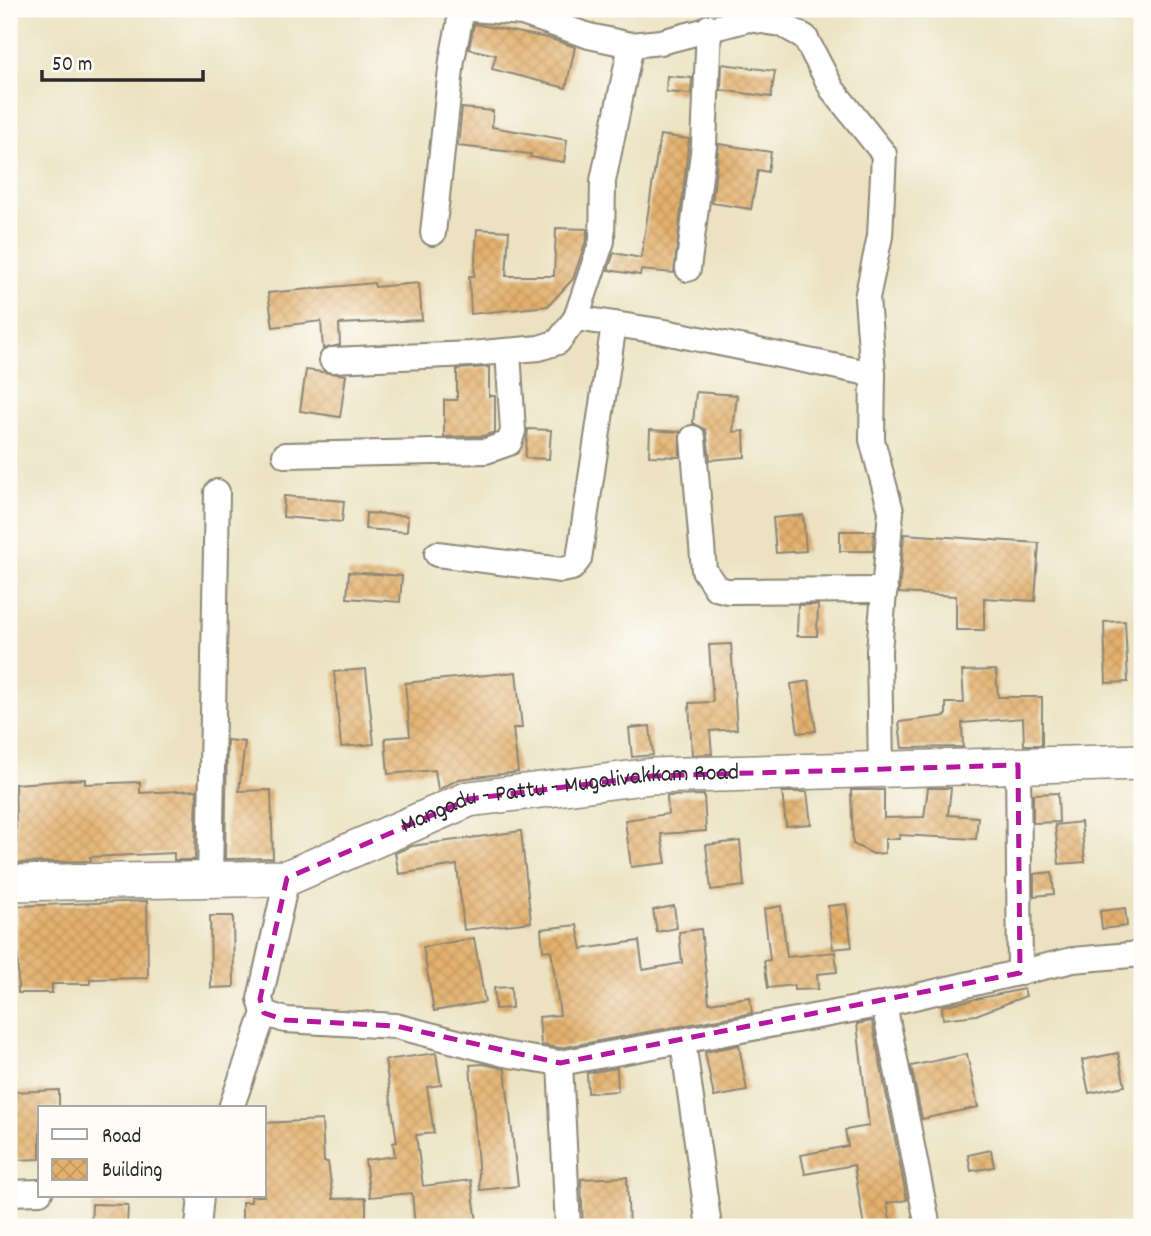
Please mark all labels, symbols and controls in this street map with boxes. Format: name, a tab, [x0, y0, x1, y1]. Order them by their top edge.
scale bar	[42, 38, 203, 82]
text: 50 m	[52, 51, 92, 81]
street label: Mangadu - Pattu - Mugalivakkam Road	[396, 757, 740, 843]
legend	[38, 1106, 266, 1198]
text: Road	[102, 1123, 141, 1153]
text: Building	[102, 1157, 162, 1187]

